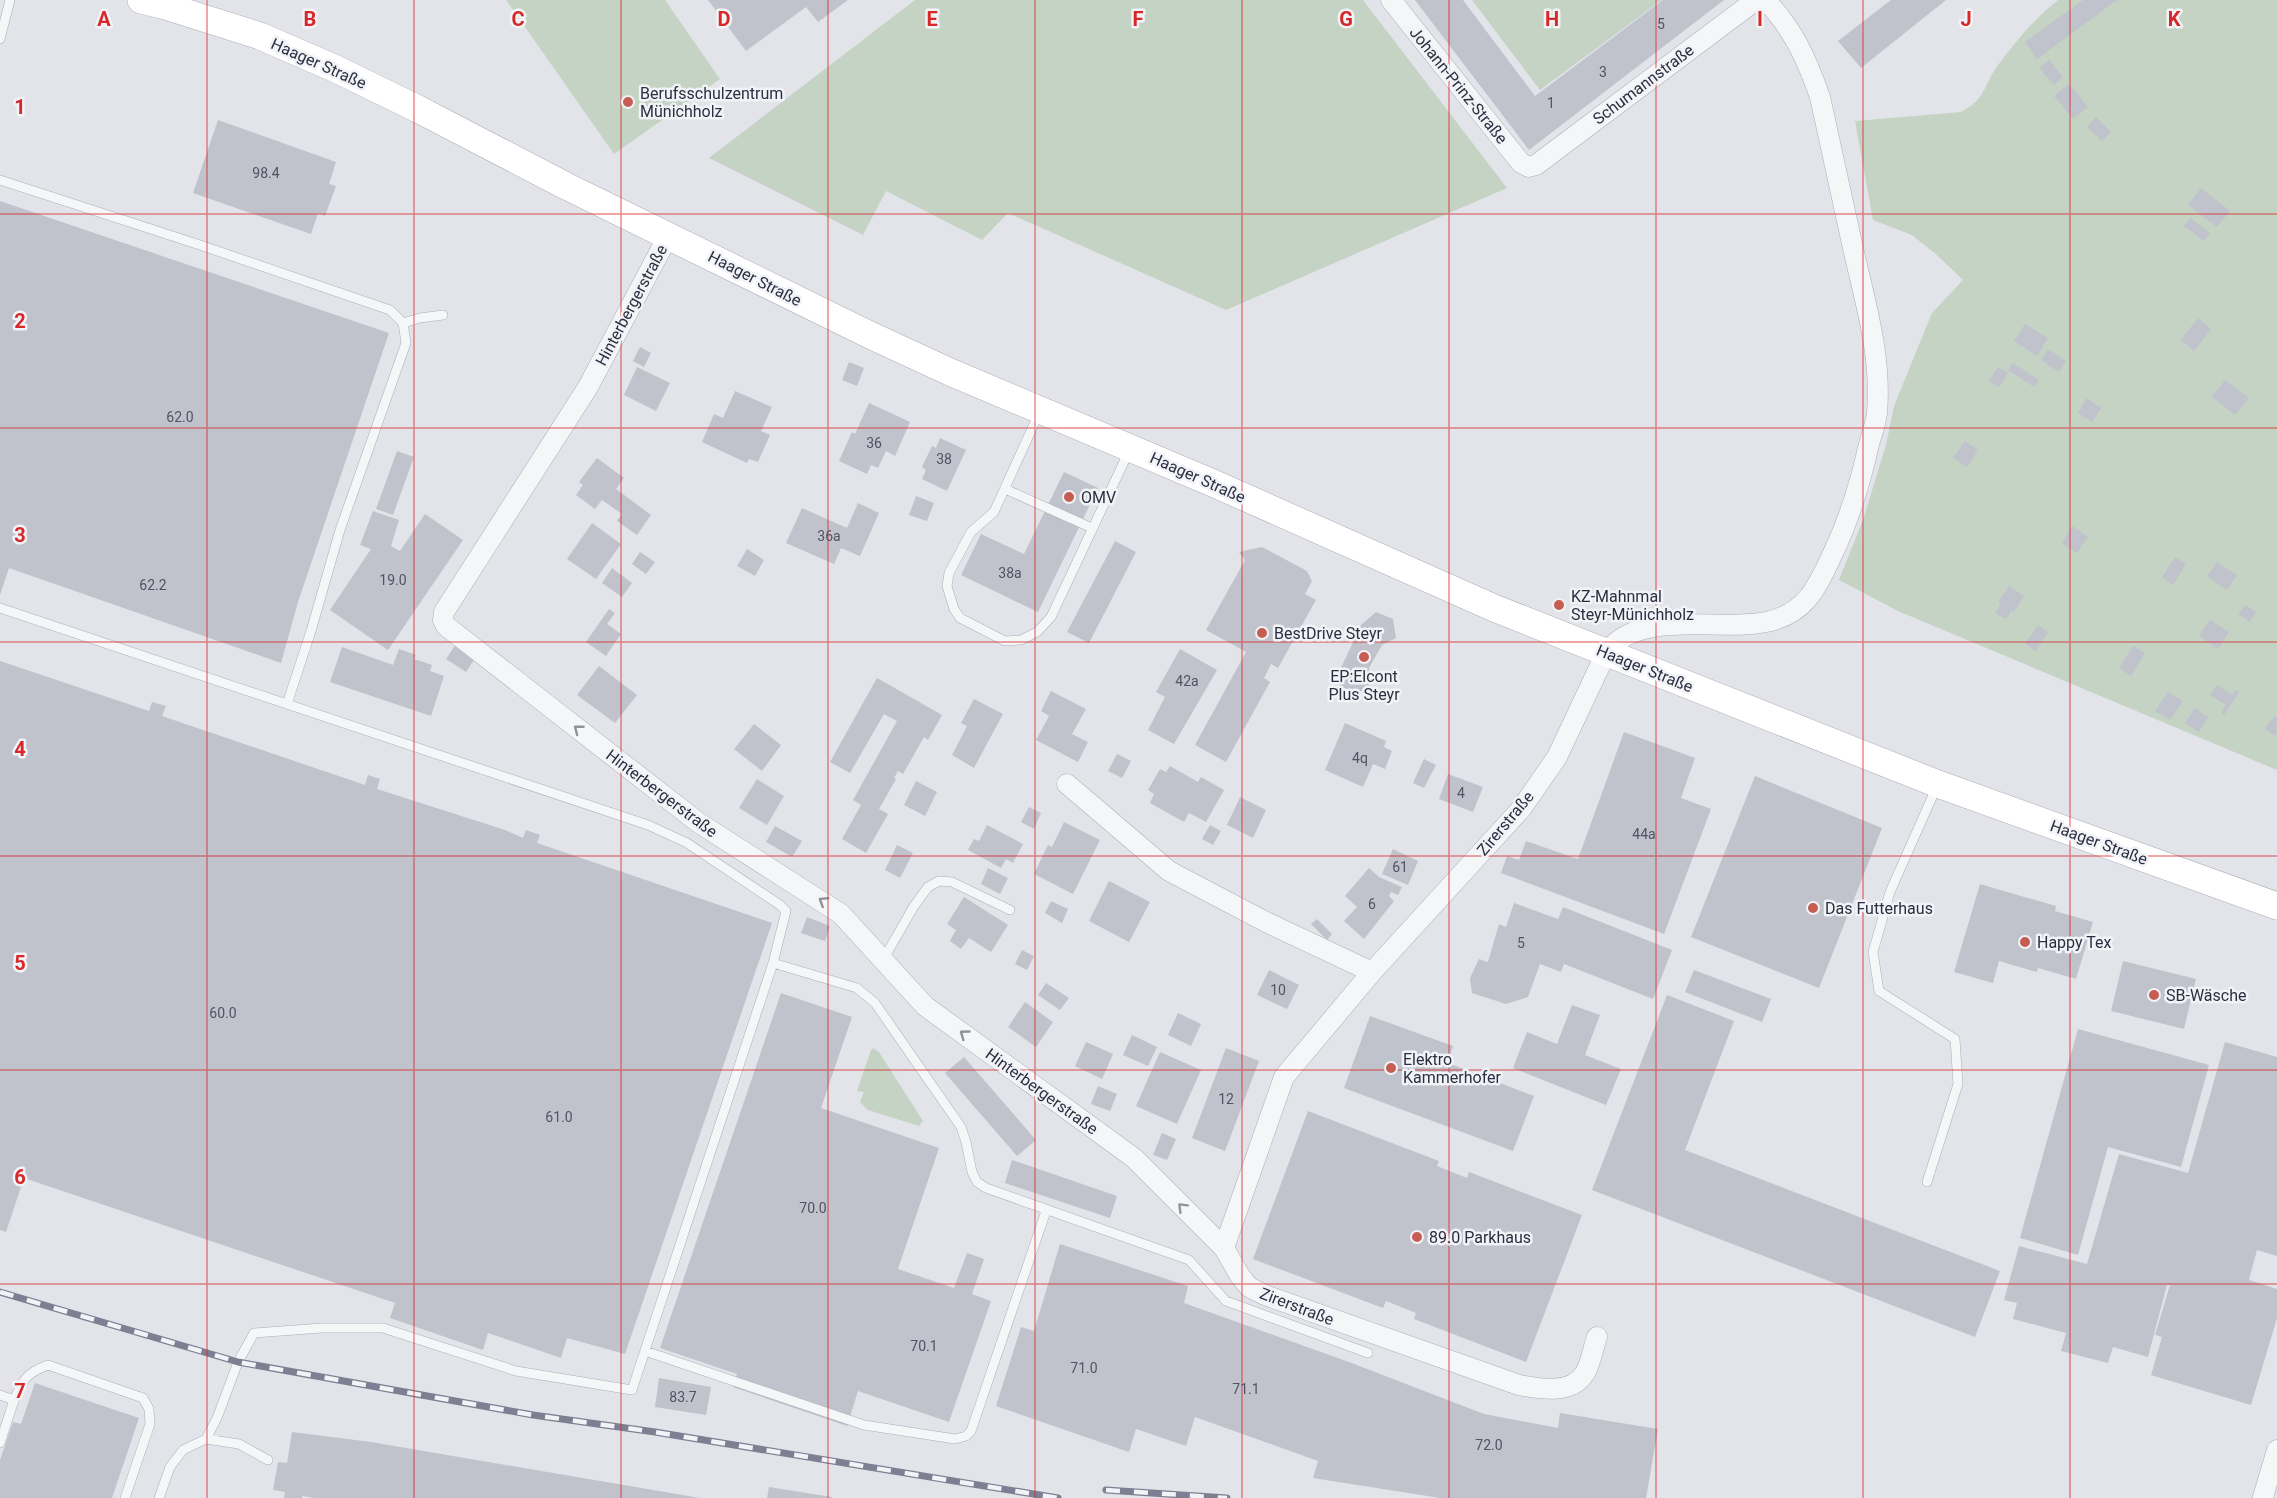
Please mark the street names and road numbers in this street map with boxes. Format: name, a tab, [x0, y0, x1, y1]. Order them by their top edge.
street label: Johann-Prinz-Straße	[1406, 23, 1512, 148]
street label: Haager Straße	[268, 34, 369, 93]
street label: Schumannstraße	[1589, 40, 1697, 128]
street label: Hinterbergerstraße	[592, 242, 671, 369]
street label: Haager Straße	[705, 247, 805, 310]
street label: Haager Straße	[1147, 448, 1248, 507]
street label: Haager Straße	[1594, 641, 1696, 696]
street label: Hinterbergerstraße	[602, 745, 721, 841]
street label: Zirerstraße	[1473, 787, 1538, 859]
street label: Haager Straße	[2048, 816, 2150, 869]
street label: Hinterbergerstraße	[982, 1044, 1102, 1139]
street label: Zirerstraße	[1257, 1284, 1337, 1329]

